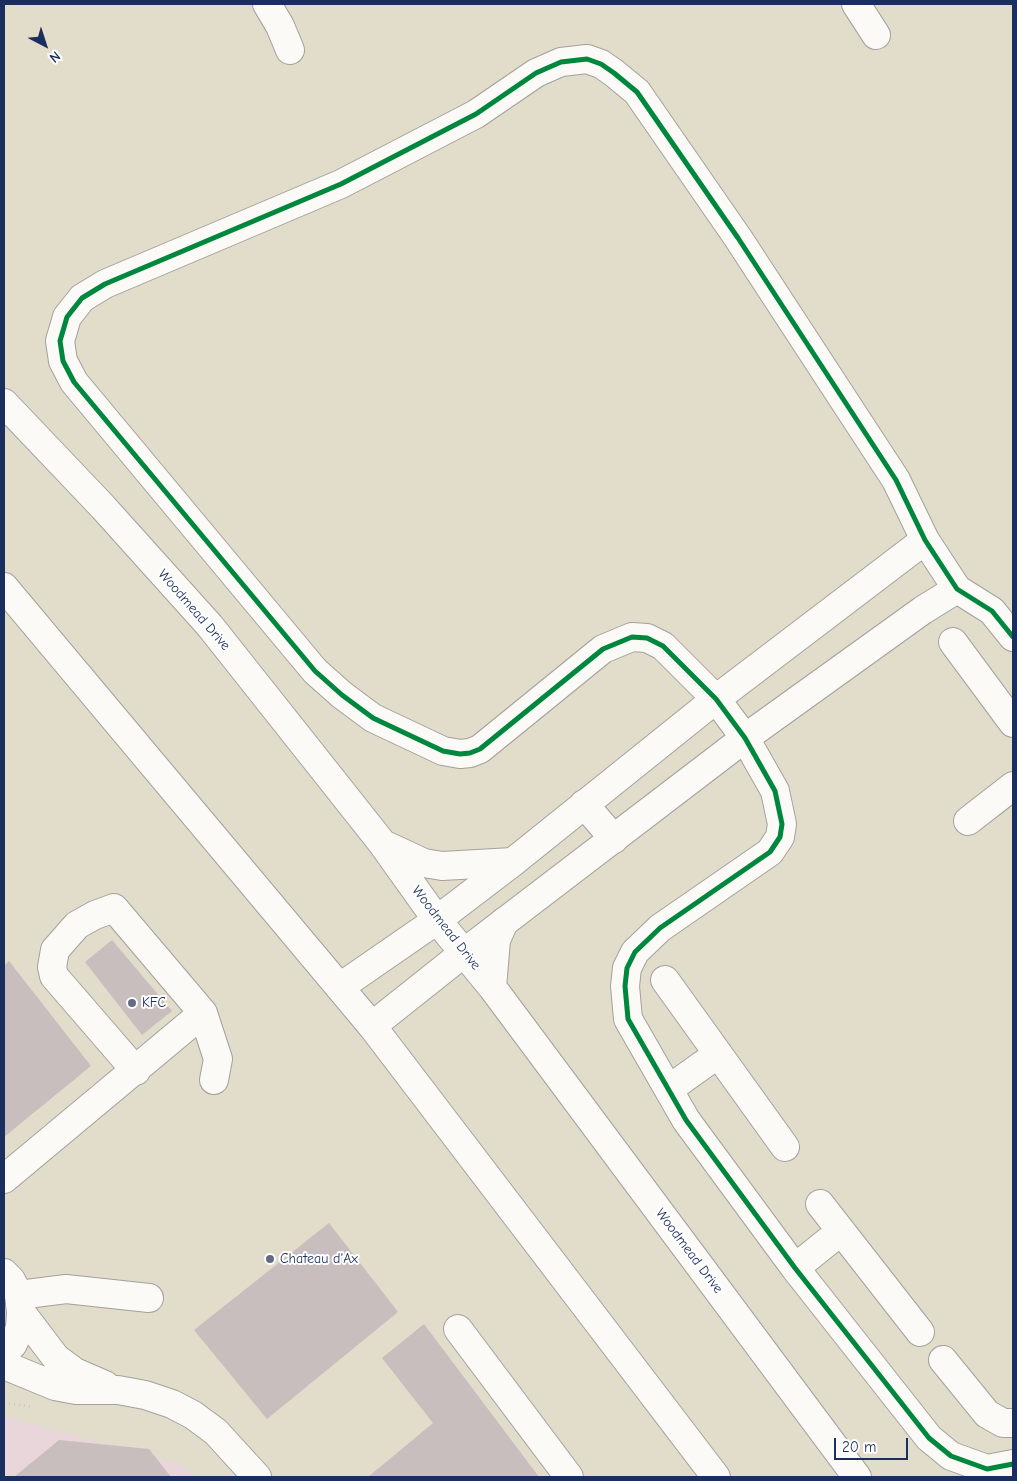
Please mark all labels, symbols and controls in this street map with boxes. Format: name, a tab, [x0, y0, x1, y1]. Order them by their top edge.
north arrow	[20, 20, 70, 70]
text: N	[46, 47, 64, 66]
street label: Woodmead Drive	[154, 566, 234, 654]
street label: Woodmead Drive	[408, 883, 484, 973]
place label: KFC	[142, 995, 166, 1011]
marker: KFC	[126, 997, 138, 1009]
street label: Woodmead Drive	[652, 1205, 726, 1297]
place label: Chateau d'Ax	[280, 1251, 358, 1267]
marker: Chateau d'Ax	[264, 1253, 276, 1265]
scale bar	[837, 1428, 911, 1460]
text: 20 m	[842, 1438, 876, 1456]

